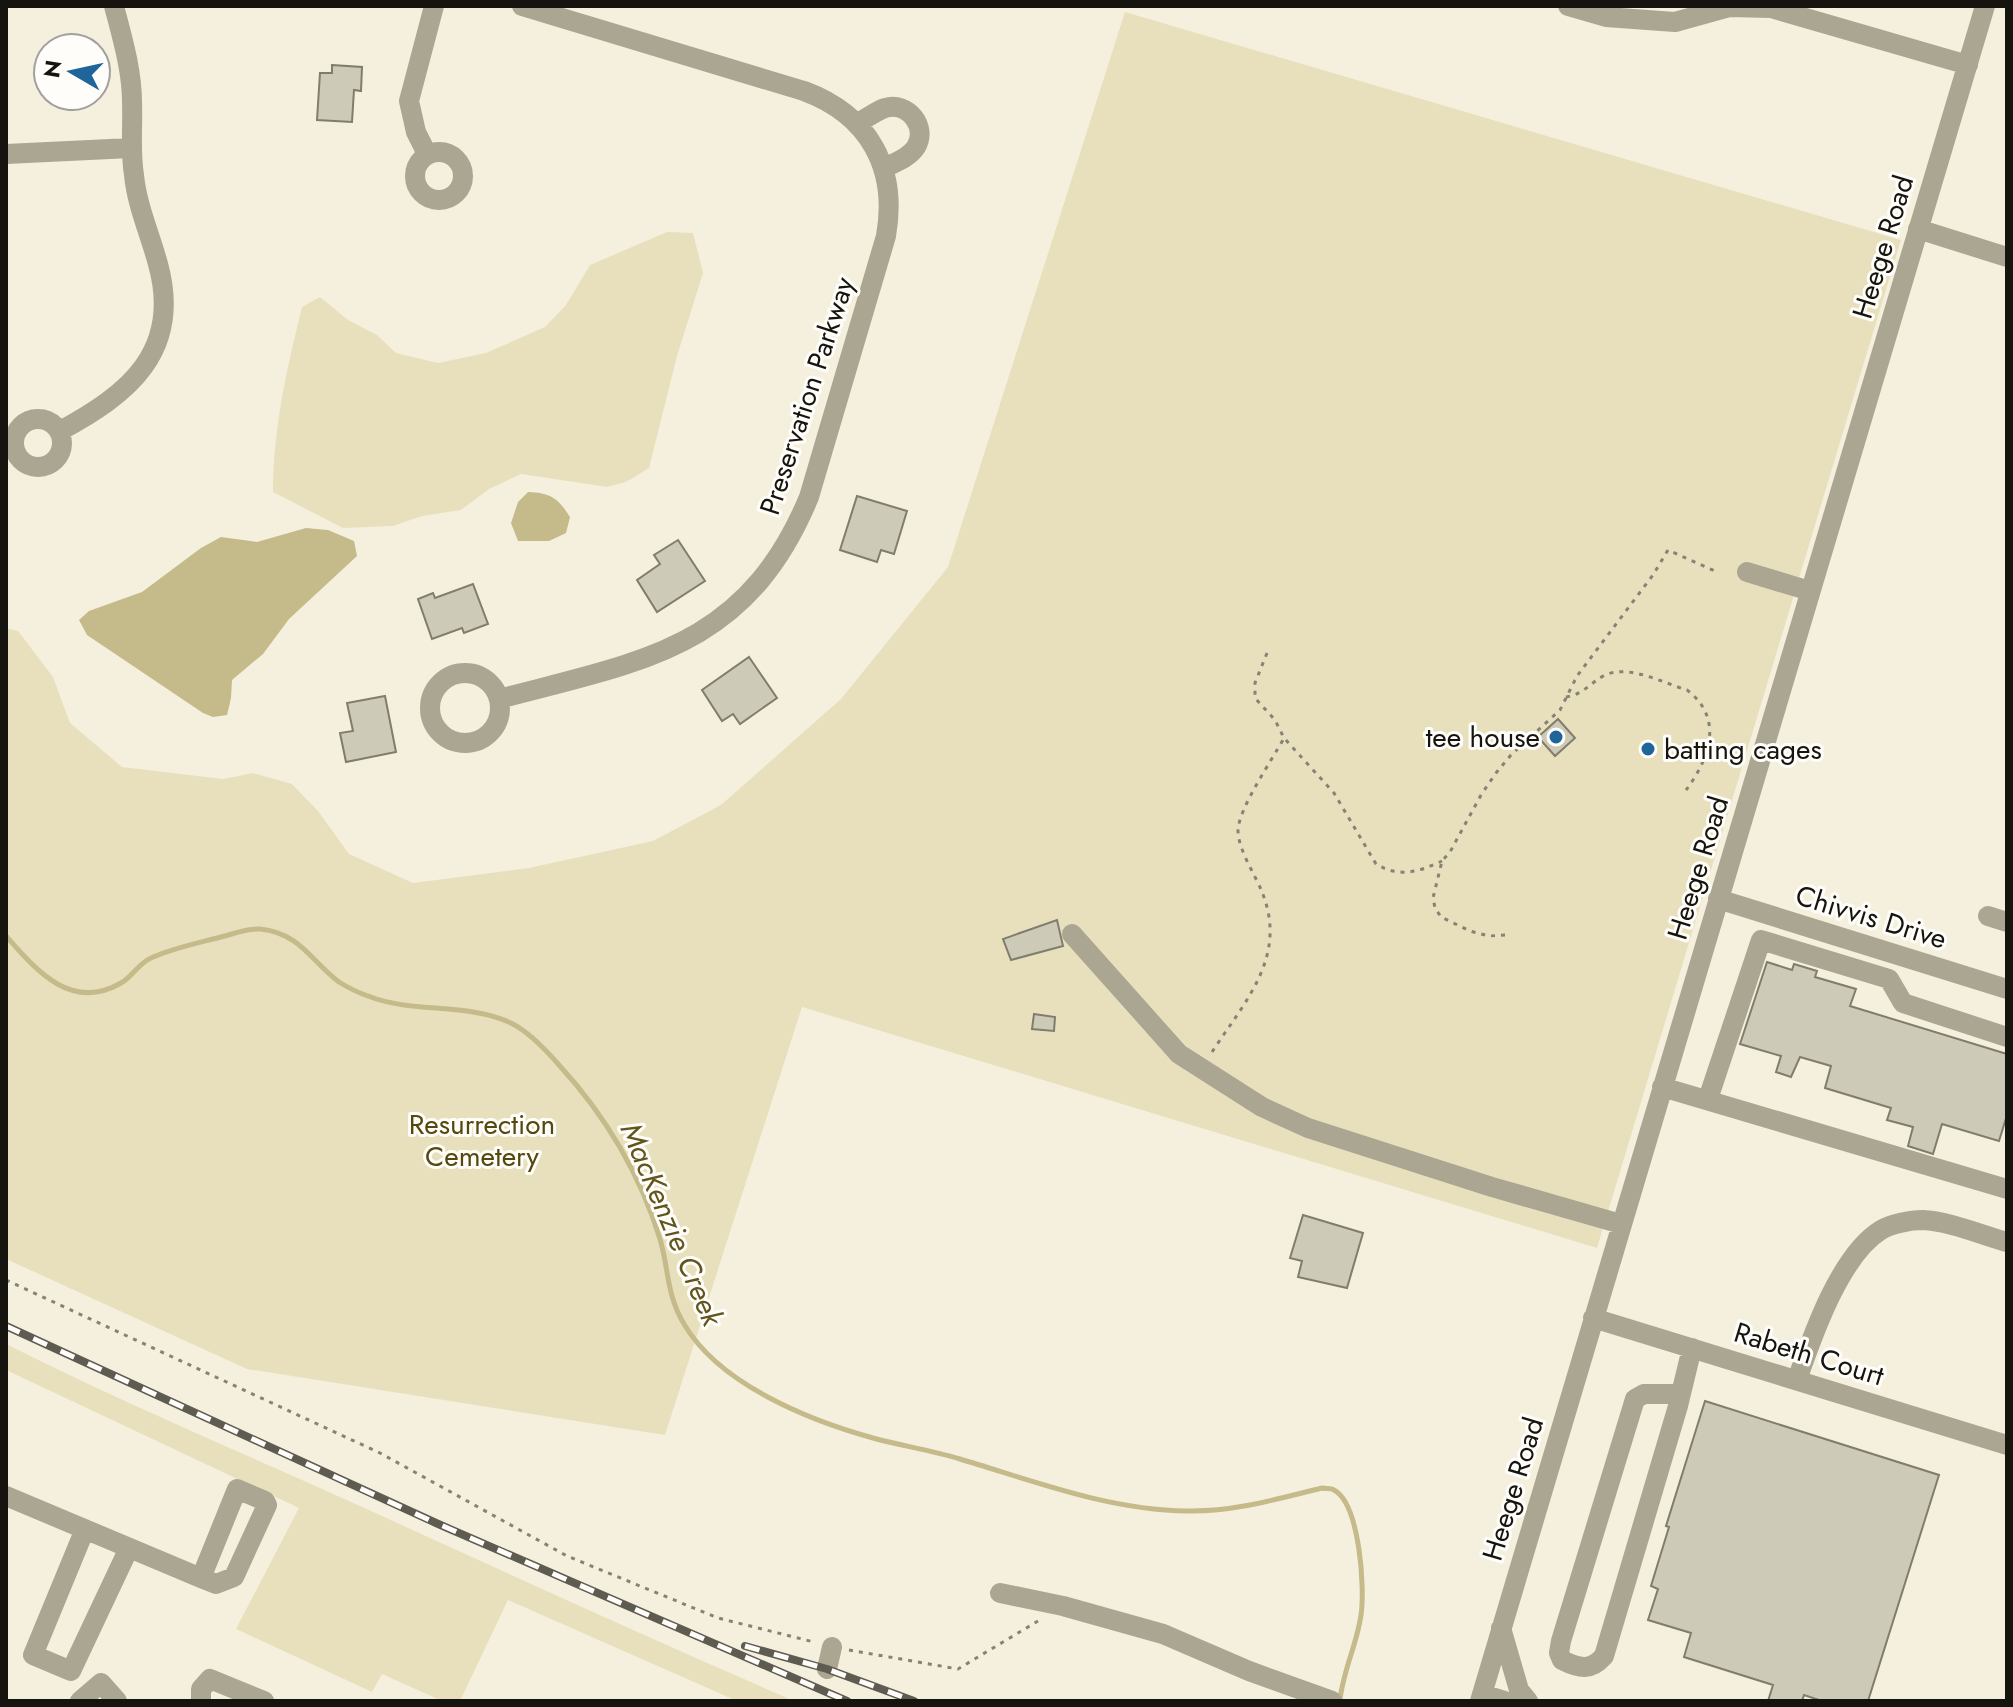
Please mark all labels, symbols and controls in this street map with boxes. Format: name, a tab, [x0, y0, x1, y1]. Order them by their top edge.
north arrow	[32, 32, 112, 112]
text: N	[35, 58, 69, 80]
street label: Heege Road	[1842, 170, 1924, 324]
street label: Preservation Parkway	[749, 271, 865, 520]
place label: tee house	[1426, 717, 1540, 758]
marker: tee house	[1547, 728, 1565, 746]
place label: batting cages	[1664, 729, 1822, 770]
marker: batting cages	[1639, 740, 1657, 758]
street label: Heege Road	[1657, 791, 1739, 945]
street label: Chivvis Drive	[1790, 875, 1952, 959]
park label: Resurrection Cemetery	[409, 1104, 555, 1177]
water label: MacKenzie Creek	[610, 1116, 735, 1333]
street label: Rabeth Court	[1729, 1312, 1889, 1396]
street label: Heege Road	[1472, 1412, 1554, 1566]

